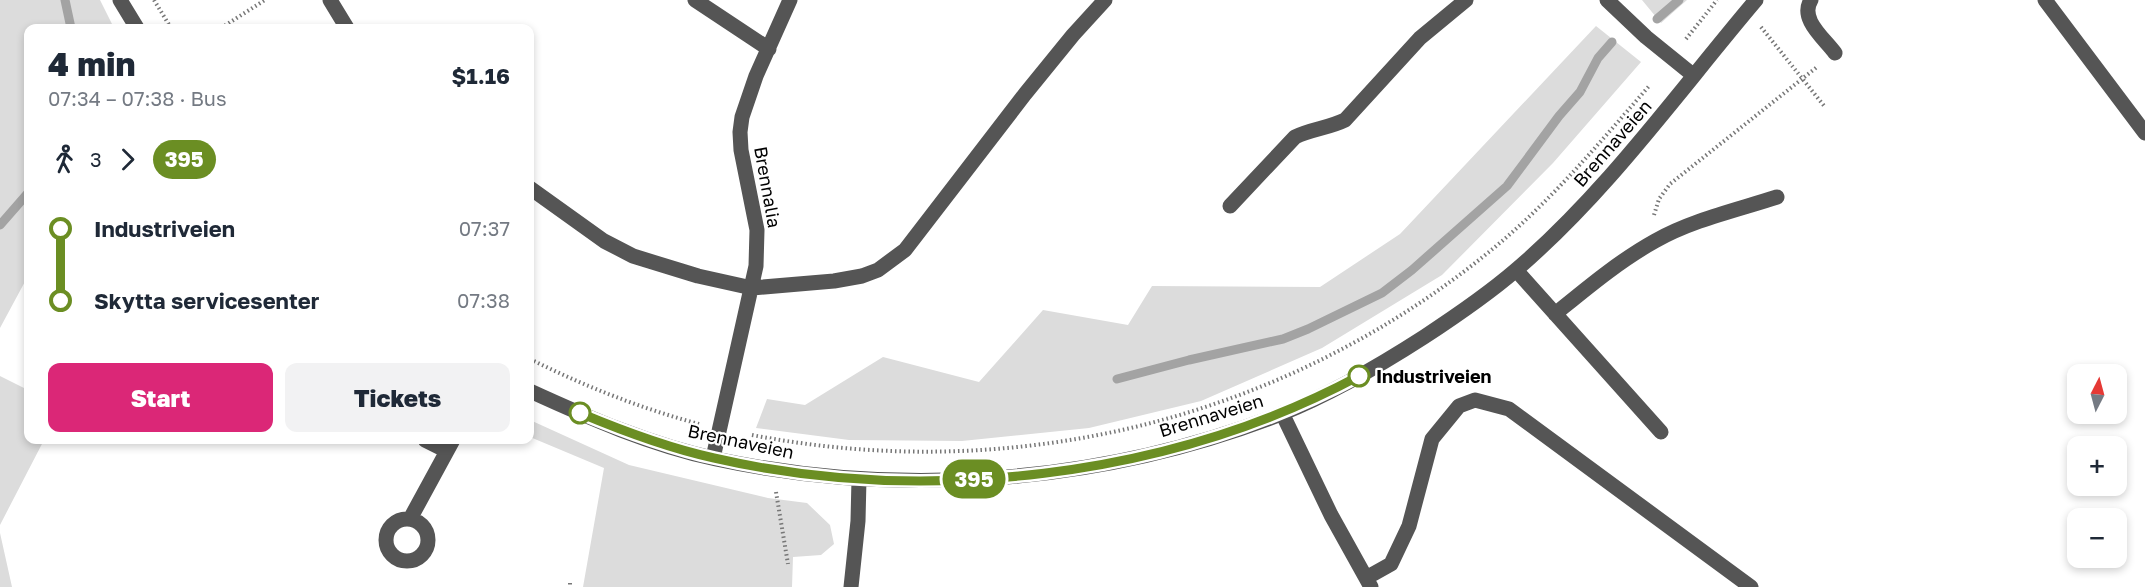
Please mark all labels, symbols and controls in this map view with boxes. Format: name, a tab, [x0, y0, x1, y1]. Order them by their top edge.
text: 4 min	[48, 44, 135, 83]
text: $1.16	[452, 62, 510, 89]
text: 07:34 – 07:38 · Bus	[48, 86, 227, 110]
street label: Brennaveien	[1568, 95, 1656, 191]
icon: walk	[48, 143, 81, 176]
icon: forward	[111, 143, 144, 176]
street label: Brennalia	[750, 145, 786, 229]
text: 395	[165, 146, 204, 172]
text: 3	[90, 147, 102, 171]
text: Industriveien	[94, 215, 235, 242]
text: 07:37	[459, 216, 510, 240]
text: Skytta servicesenter	[94, 287, 319, 314]
text: 07:38	[457, 288, 510, 312]
button: Start	[48, 363, 273, 432]
button: Tickets	[285, 363, 510, 432]
north arrow	[2067, 364, 2127, 424]
map controls	[2067, 364, 2127, 568]
marker: Industriveien	[1348, 365, 1370, 387]
place label: Industriveien	[1376, 365, 1492, 387]
street label: Brennaveien	[1156, 389, 1266, 441]
unlabelled marker	[569, 402, 591, 424]
street label: Brennaveien	[686, 419, 796, 463]
button: +	[2067, 436, 2127, 496]
line badge: 395	[940, 460, 1008, 498]
text: 395	[955, 466, 993, 492]
button: −	[2067, 508, 2127, 568]

